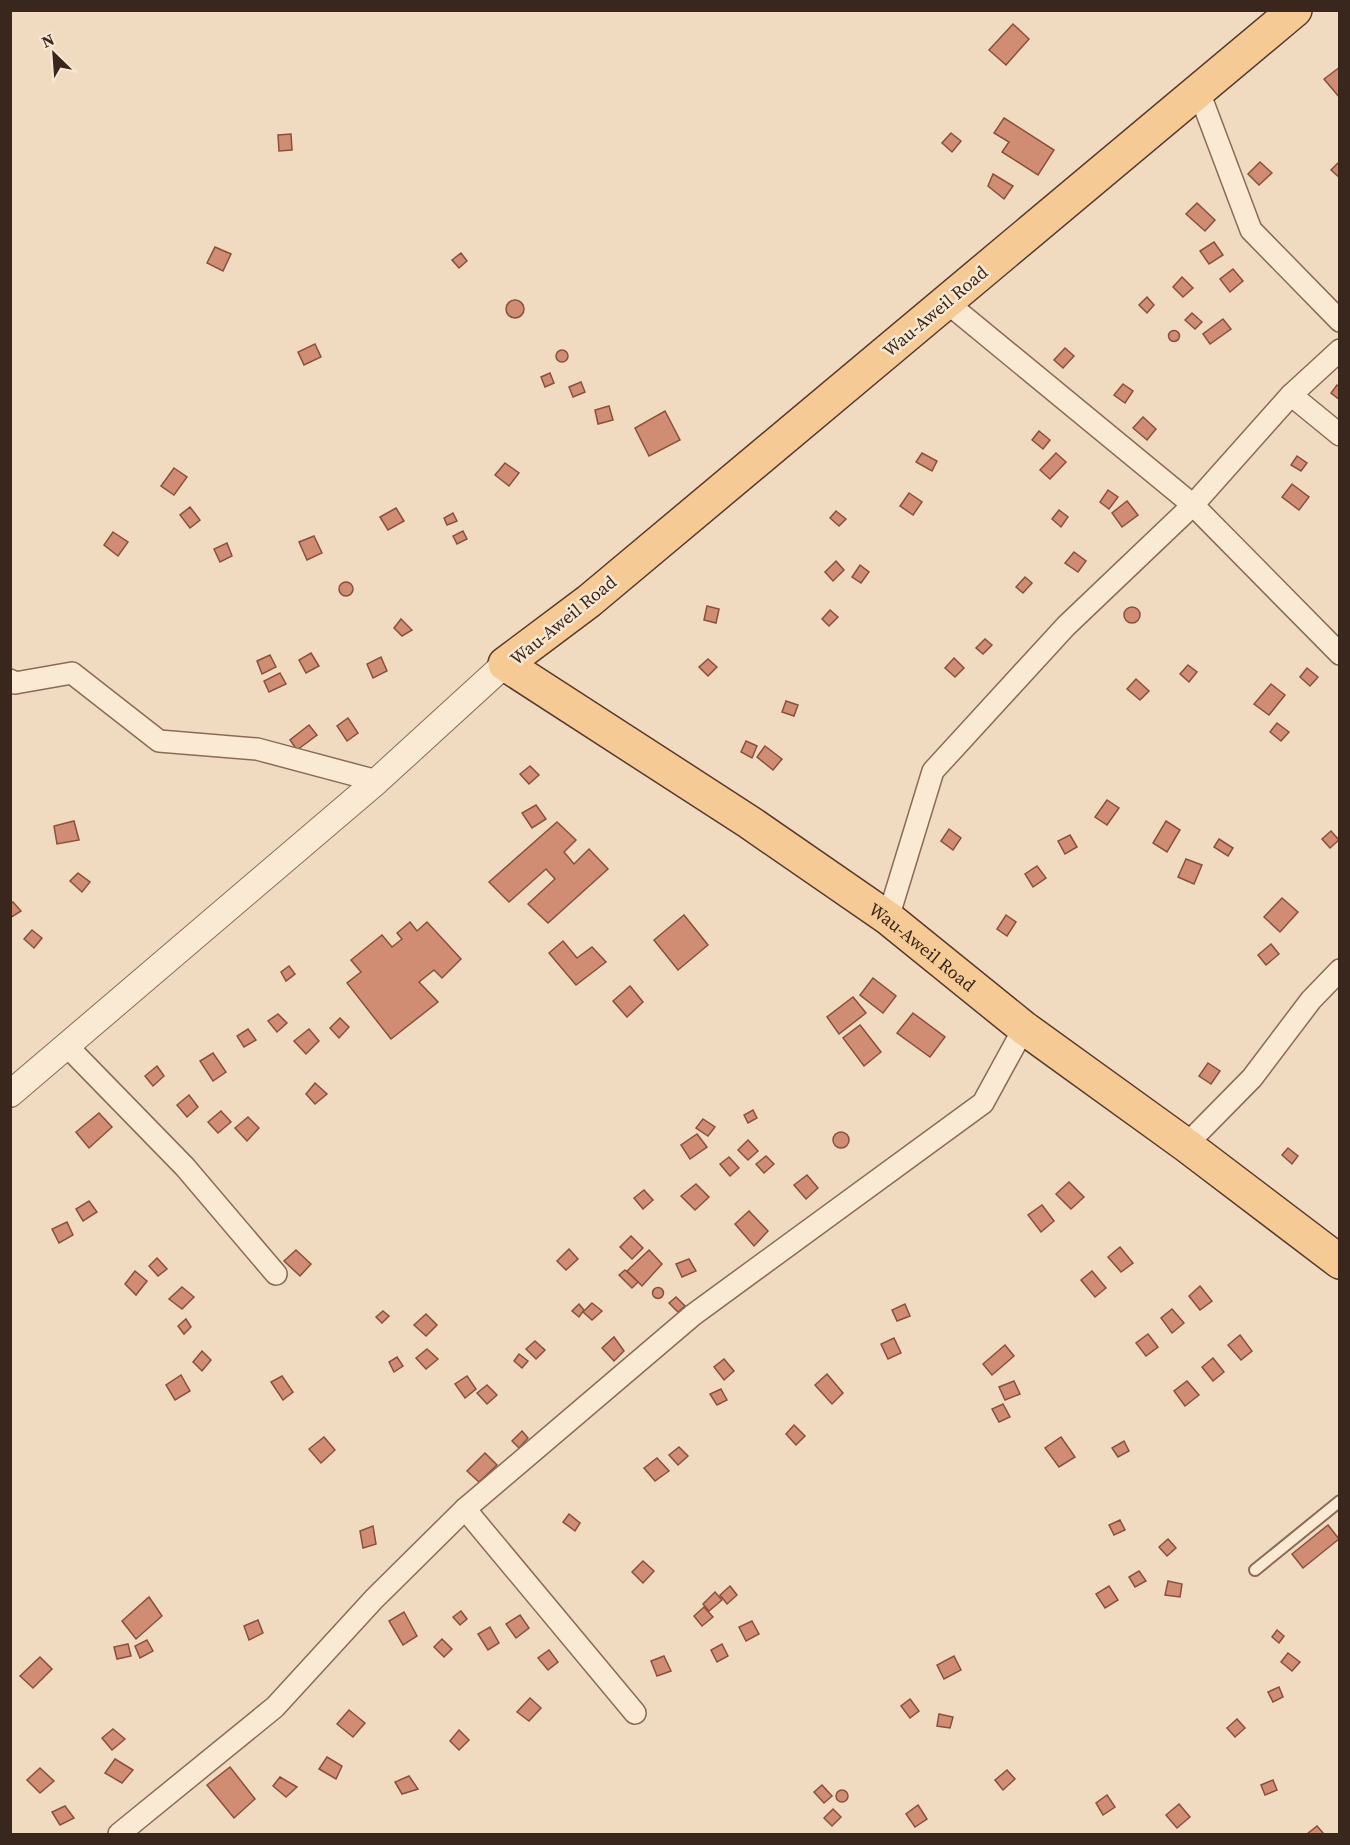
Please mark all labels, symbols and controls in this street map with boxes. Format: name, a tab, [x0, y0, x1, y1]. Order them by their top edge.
north arrow	[24, 24, 84, 84]
text: N	[38, 28, 58, 53]
street label: Wau-Aweil Road	[877, 260, 993, 362]
street label: Wau-Aweil Road	[505, 569, 621, 671]
street label: Wau-Aweil Road	[864, 896, 981, 997]

